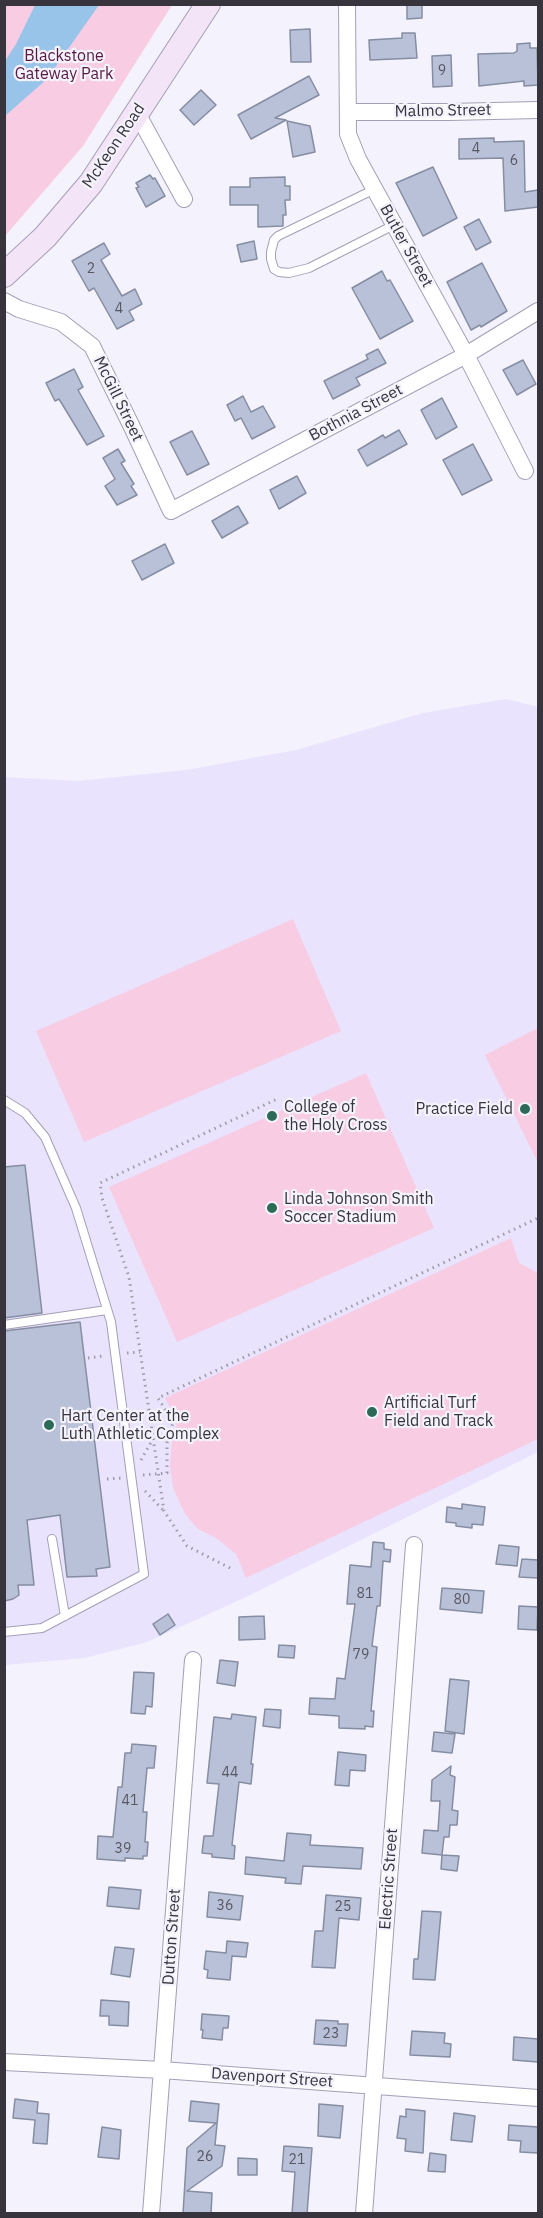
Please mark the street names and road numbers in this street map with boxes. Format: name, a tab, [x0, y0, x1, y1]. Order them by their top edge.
street label: McKeon Road	[79, 100, 149, 192]
street label: Malmo Street	[395, 101, 491, 121]
street label: Butler Street	[375, 201, 437, 291]
street label: McGill Street	[89, 353, 147, 445]
street label: Bothnia Street	[306, 380, 406, 446]
street label: Electric Street	[376, 1828, 402, 1930]
street label: Dutton Street	[159, 1888, 185, 1986]
street label: Davenport Street	[210, 2064, 334, 2092]

